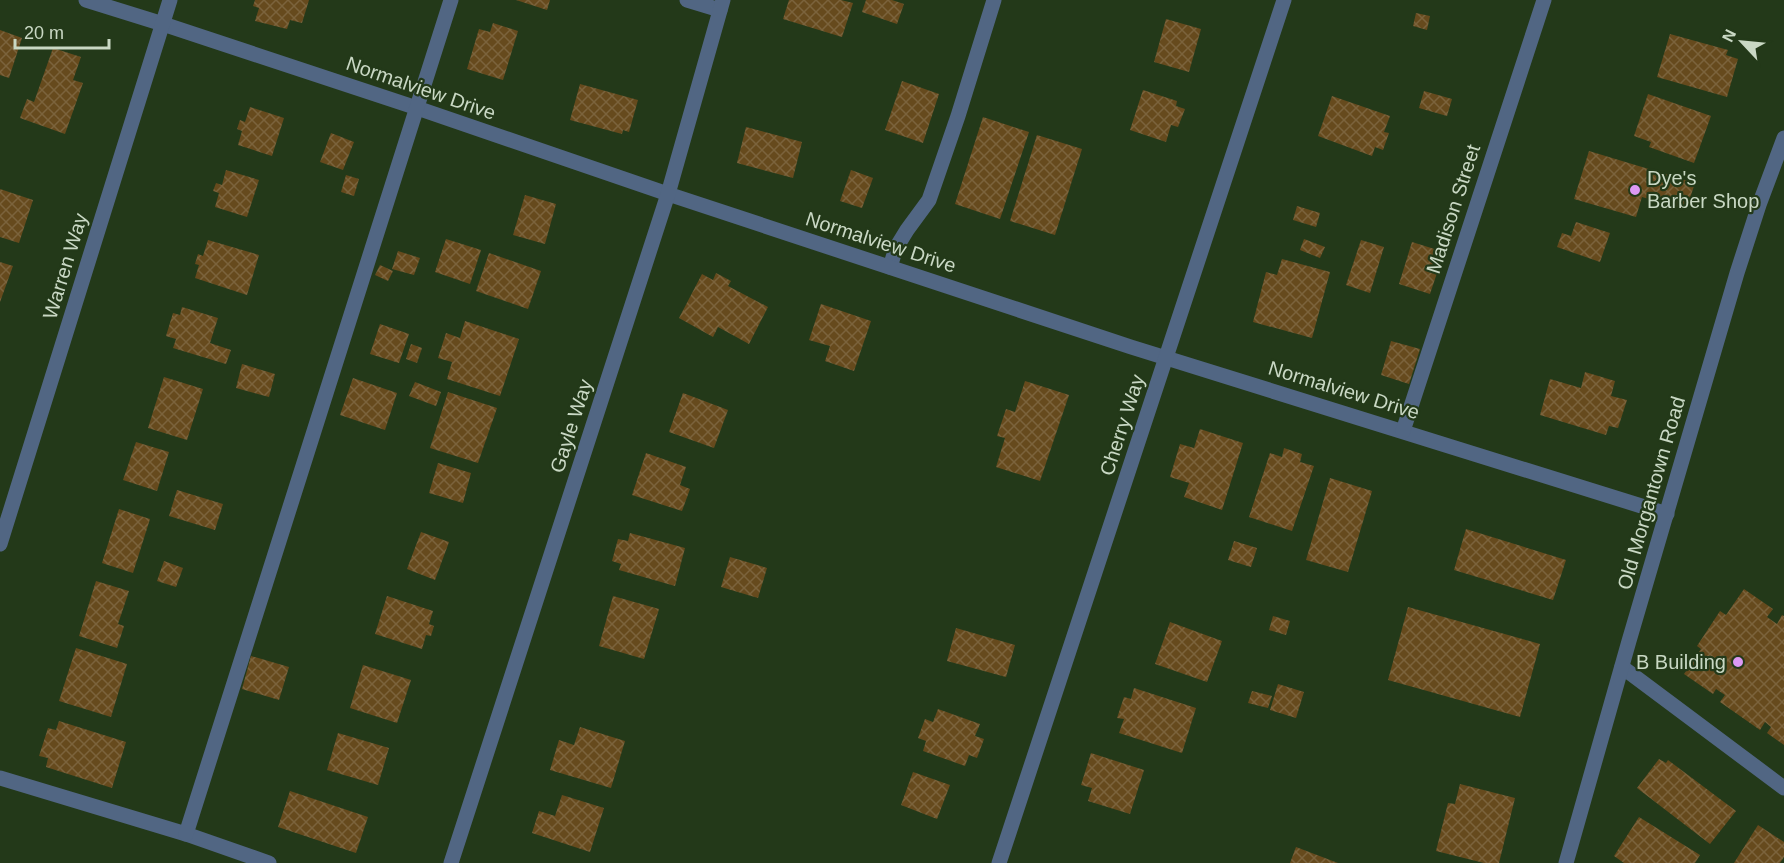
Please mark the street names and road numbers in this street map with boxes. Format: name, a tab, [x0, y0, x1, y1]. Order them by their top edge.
street label: Normalview Drive	[343, 52, 499, 124]
street label: Madison Street	[1422, 141, 1484, 276]
street label: Normalview Drive	[803, 207, 959, 277]
street label: Warren Way	[38, 210, 92, 322]
street label: Normalview Drive	[1266, 357, 1422, 423]
street label: Cherry Way	[1095, 372, 1149, 478]
street label: Gayle Way	[546, 376, 596, 476]
street label: Old Morgantown Road	[1613, 394, 1689, 592]

